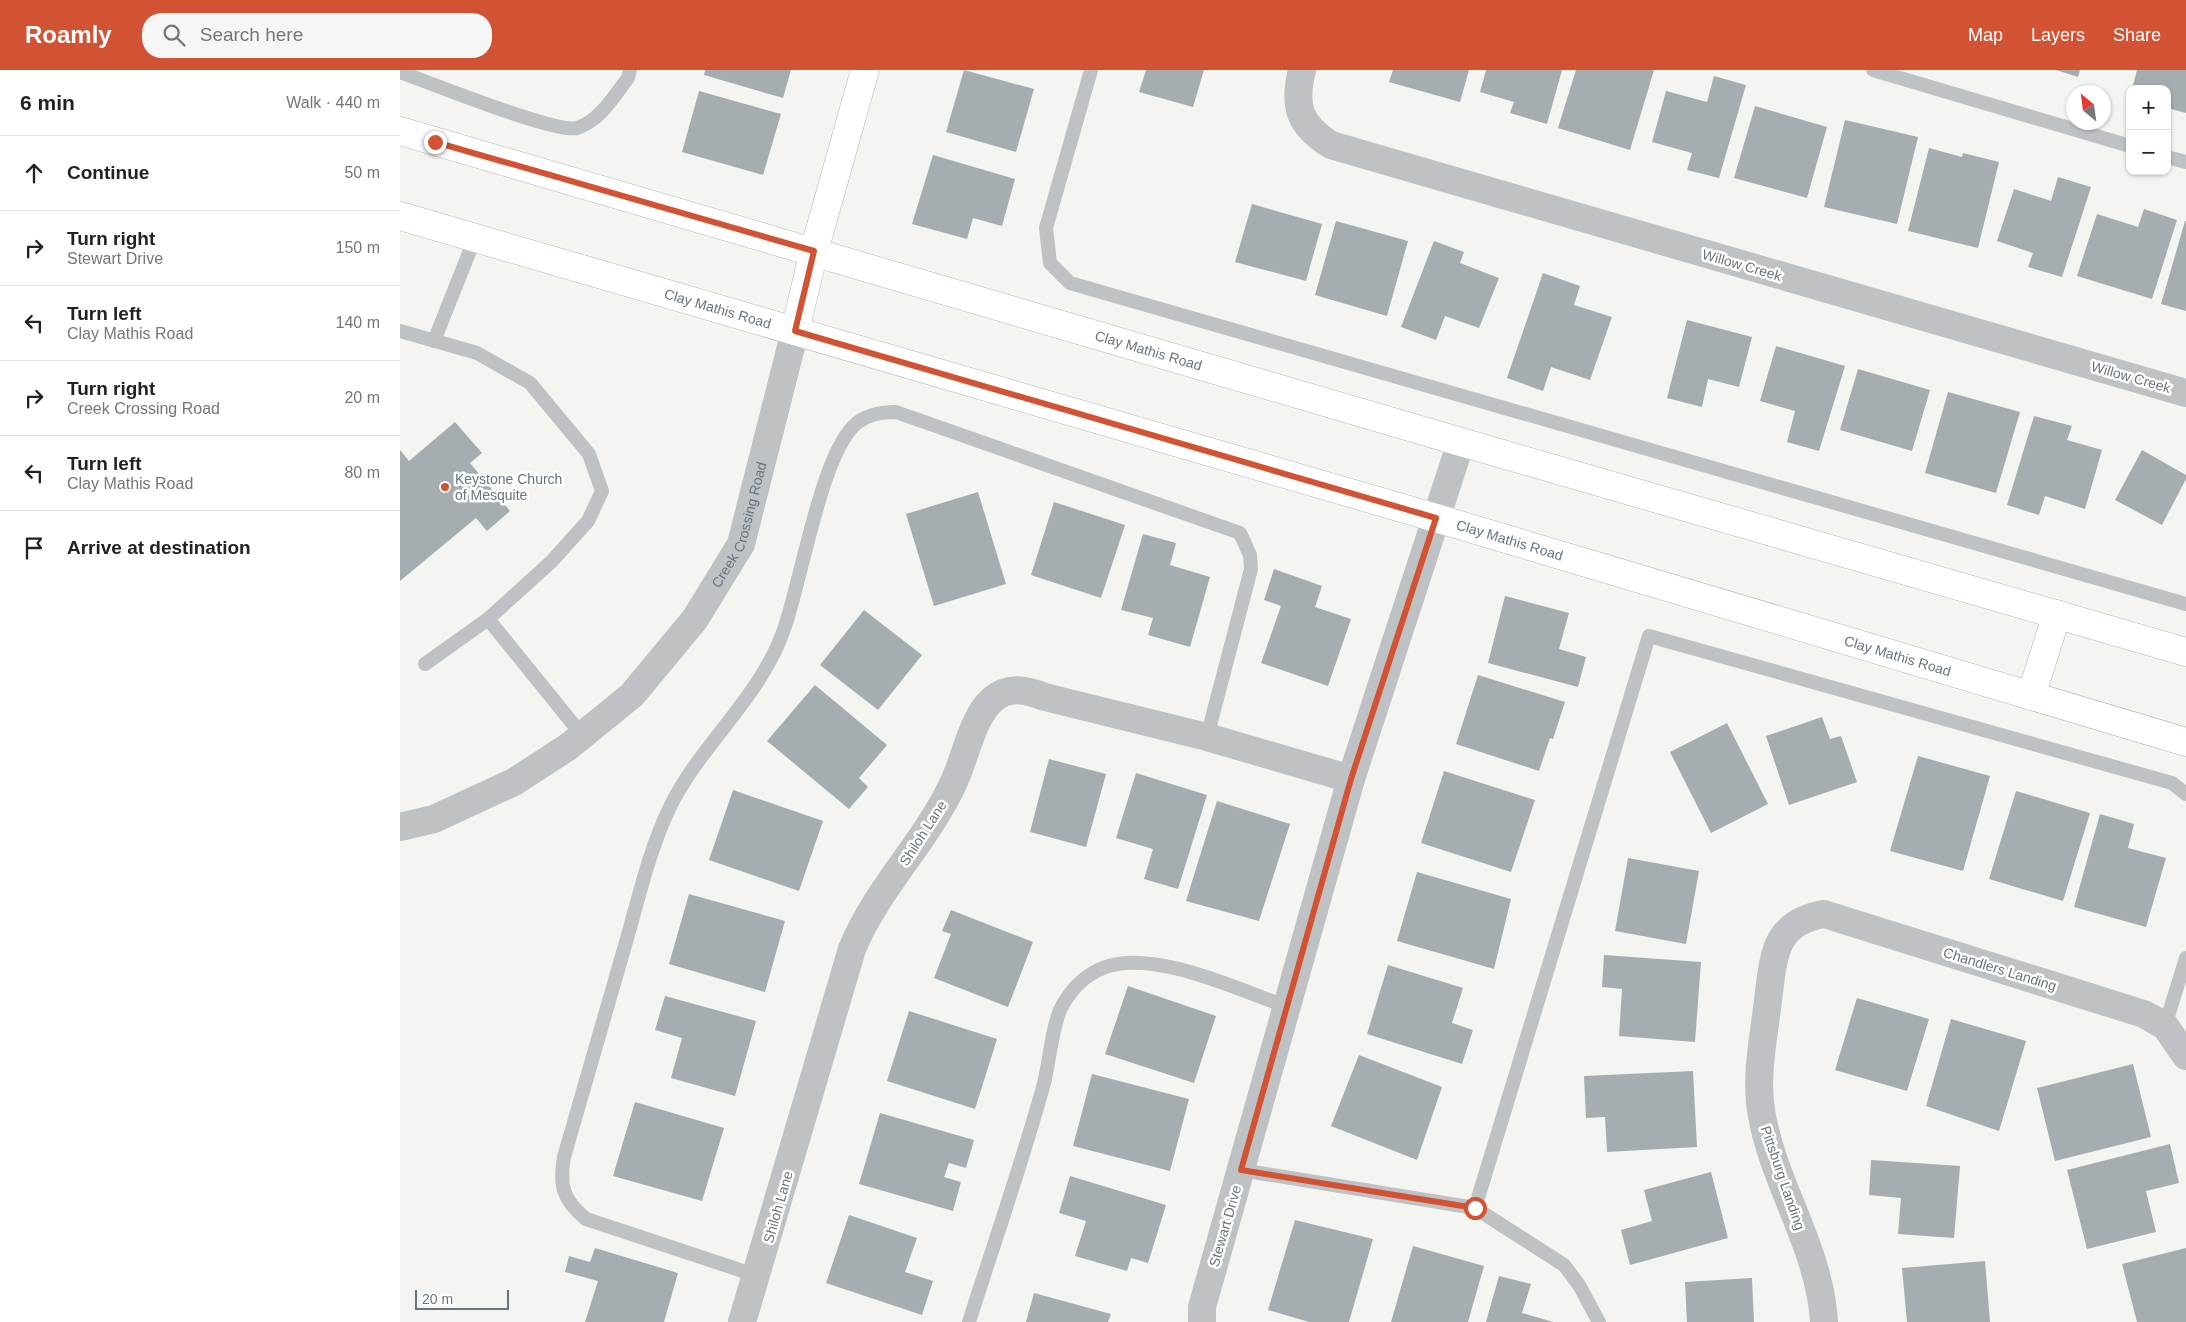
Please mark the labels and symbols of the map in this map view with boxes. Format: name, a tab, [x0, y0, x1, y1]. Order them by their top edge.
north arrow	[2066, 85, 2111, 130]
route end	[424, 131, 447, 154]
street label: Willow Creek	[1701, 246, 1784, 284]
street label: Clay Mathis Road	[662, 285, 773, 332]
street label: Clay Mathis Road	[1093, 327, 1204, 374]
street label: Willow Creek	[2090, 358, 2173, 396]
street label: Creek Crossing Road	[708, 460, 769, 590]
place label: Keystone Church of Mesquite	[455, 471, 562, 503]
marker: Keystone Church of Mesquite	[439, 481, 451, 493]
street label: Clay Mathis Road	[1454, 517, 1565, 563]
street label: Clay Mathis Road	[1842, 632, 1953, 679]
street label: Shiloh Lane	[896, 797, 950, 868]
street label: Chandlers Landing	[1941, 944, 2059, 994]
street label: Pittsburg Landing	[1758, 1124, 1808, 1232]
street label: Shiloh Lane	[760, 1169, 796, 1245]
street label: Stewart Drive	[1206, 1183, 1244, 1269]
route start	[1464, 1197, 1487, 1220]
scale bar	[415, 1287, 509, 1310]

